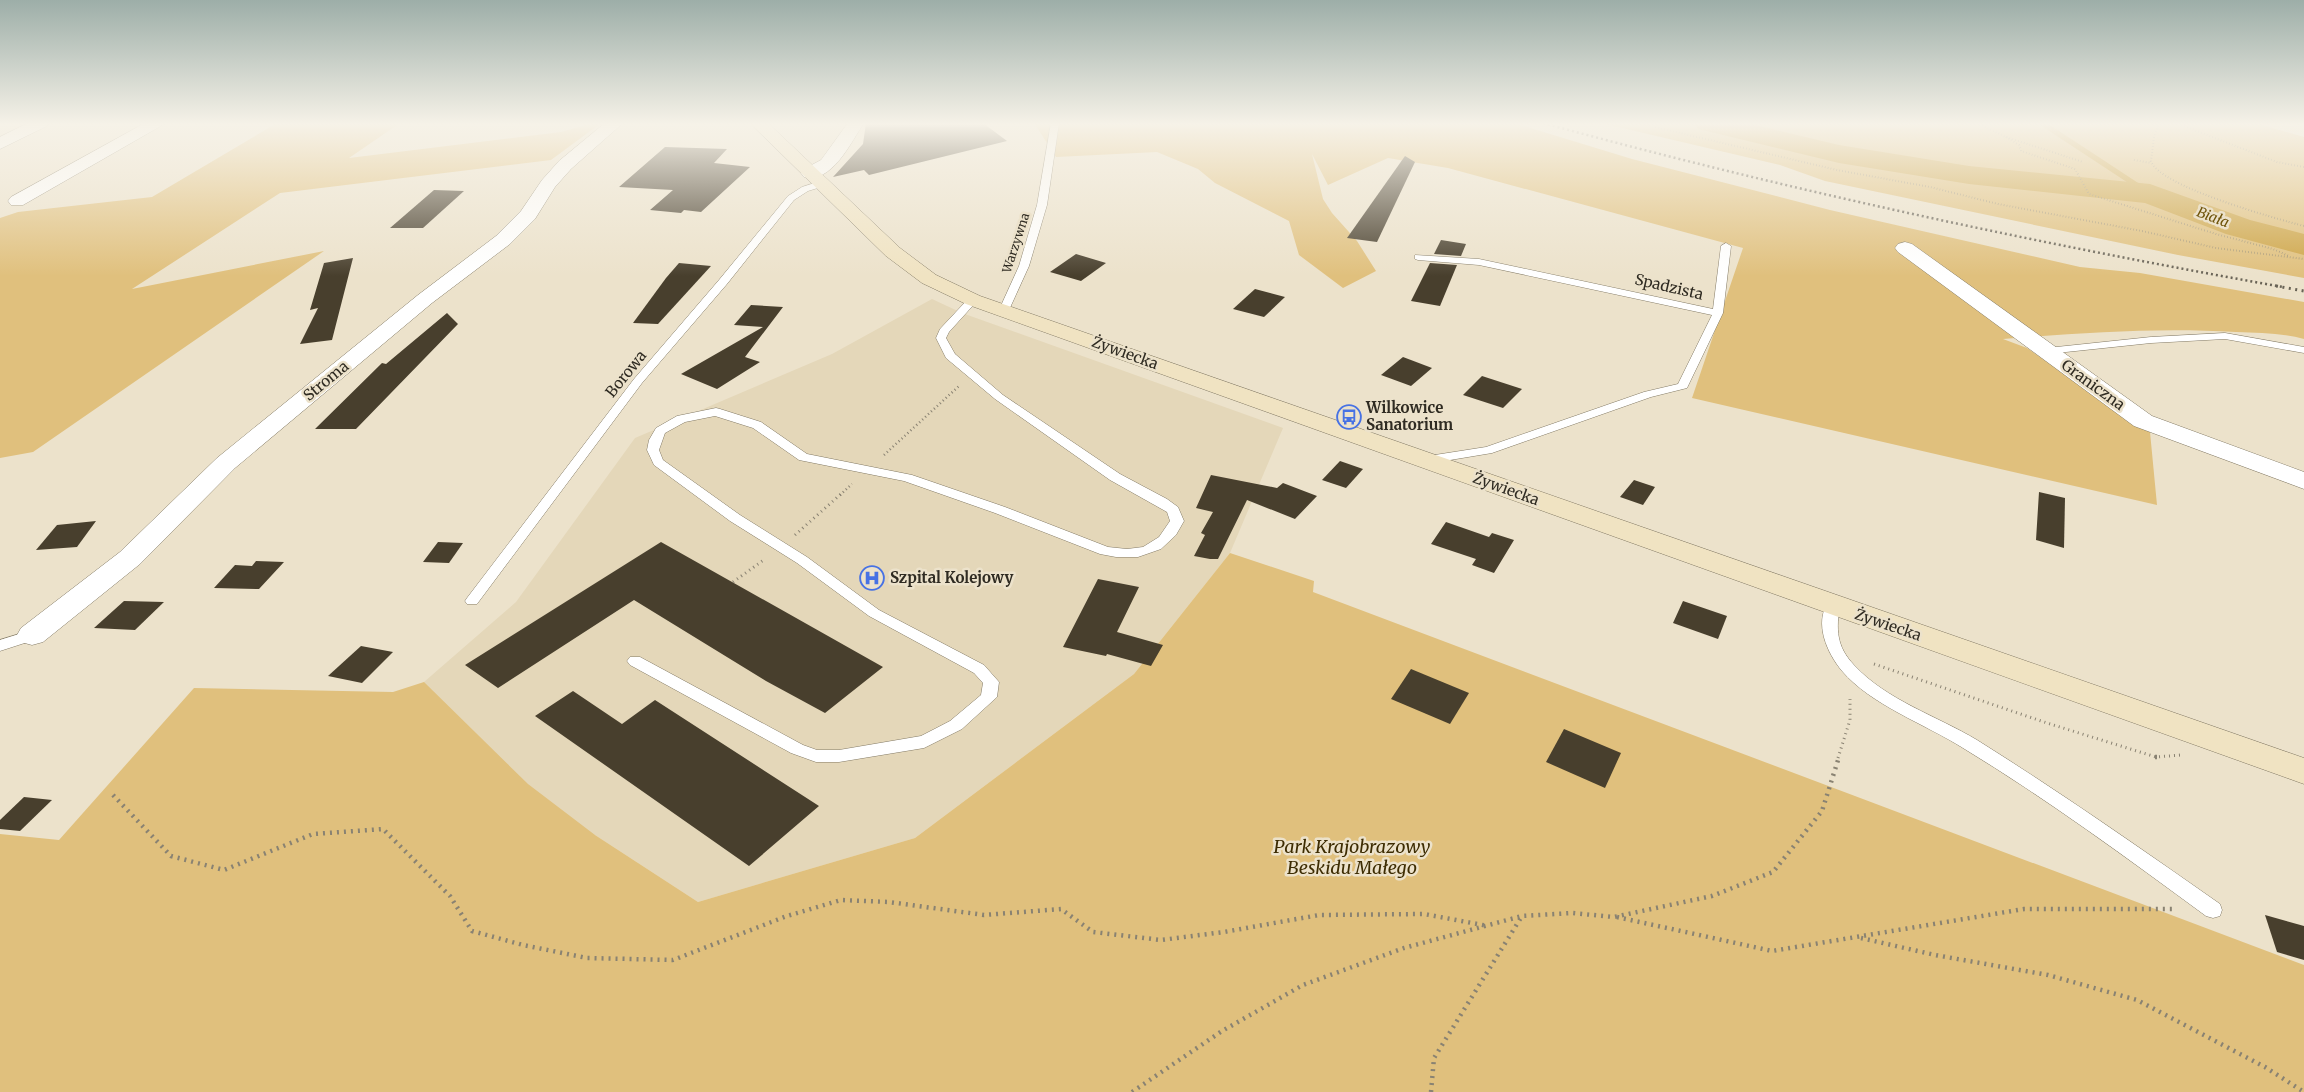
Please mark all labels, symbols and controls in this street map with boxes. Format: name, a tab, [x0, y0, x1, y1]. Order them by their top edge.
water label: Biała	[2194, 203, 2232, 231]
street label: Warzywna	[999, 211, 1032, 276]
street label: Spadzista	[1633, 269, 1705, 304]
street label: Żywiecka	[1089, 332, 1161, 373]
street label: Borowa	[601, 346, 650, 401]
street label: Graniczna	[2058, 355, 2129, 414]
street label: Stroma	[299, 357, 352, 405]
place label: Wilkowice Sanatorium	[1365, 398, 1453, 434]
bus stop icon: Wilkowice Sanatorium	[1336, 404, 1362, 430]
street label: Żywiecka	[1470, 468, 1542, 509]
hospital icon: Szpital Kolejowy	[859, 565, 885, 591]
place label: Szpital Kolejowy	[890, 568, 1013, 587]
street label: Żywiecka	[1852, 604, 1924, 645]
park label: Park Krajobrazowy Beskidu Małego	[1274, 835, 1431, 879]

